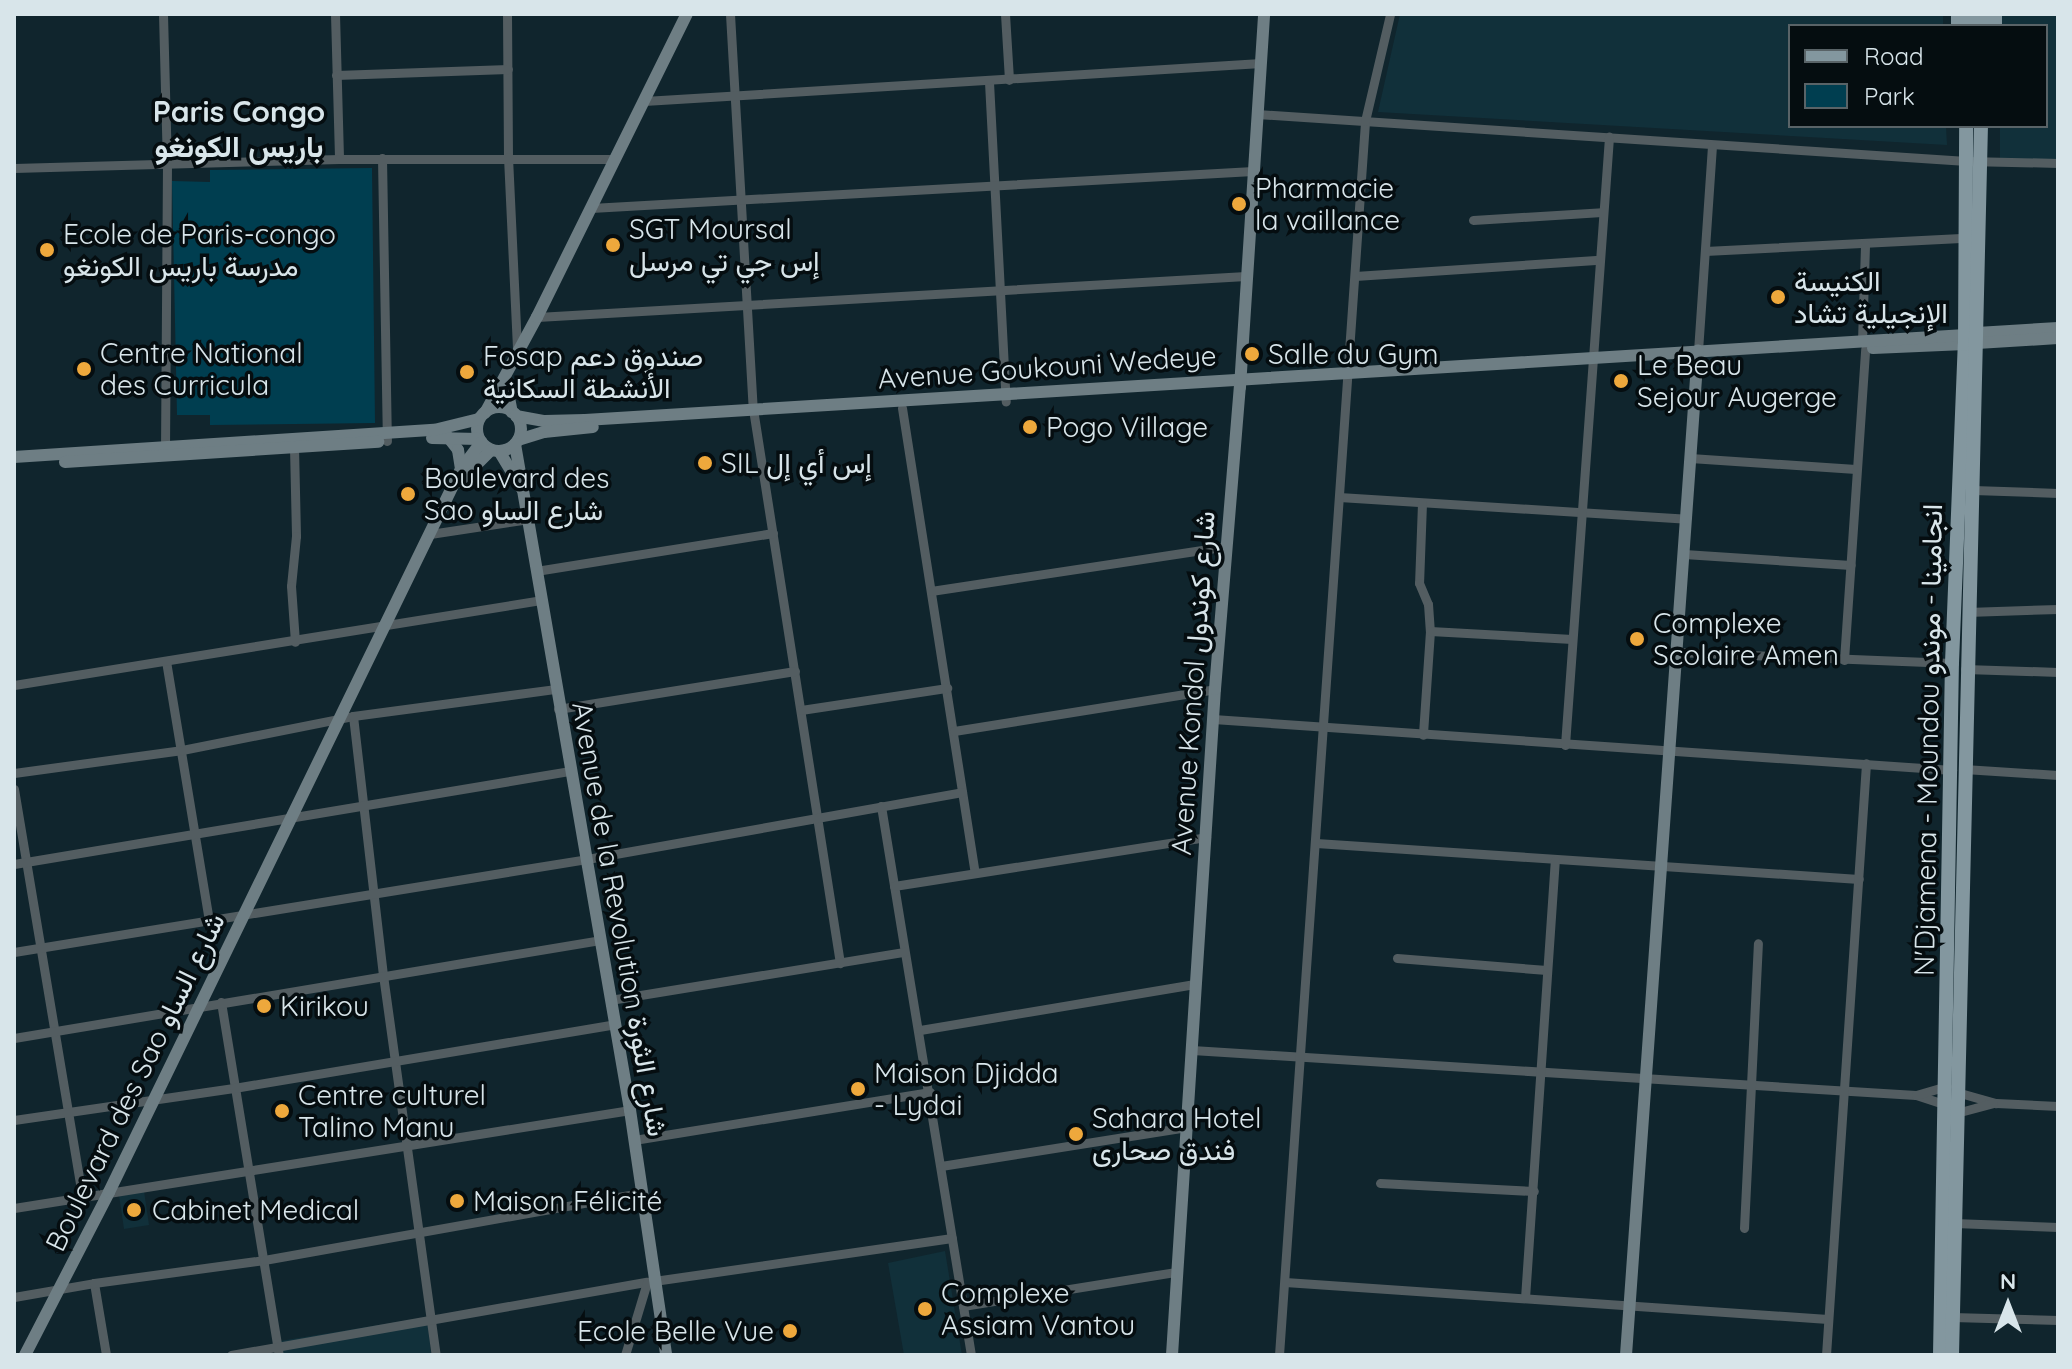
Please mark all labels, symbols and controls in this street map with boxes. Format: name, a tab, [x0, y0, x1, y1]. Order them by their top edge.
legend	[1788, 24, 2048, 128]
text: Road	[1864, 41, 1924, 71]
text: Park	[1864, 81, 1915, 111]
district label: Paris Congo باريس الكونغو	[153, 93, 325, 164]
place label: Pharmacie la vaillance	[1255, 171, 1400, 237]
marker: Pharmacie la vaillance	[1230, 195, 1248, 213]
place label: SGT Moursal إس جي تي مرسل	[629, 212, 820, 278]
place label: Ecole de Paris-congo مدرسة باريس الكونغو	[63, 217, 336, 283]
marker: SGT Moursal إس جي تي مرسل	[604, 236, 622, 254]
marker: Ecole de Paris-congo مدرسة باريس الكونغو	[38, 241, 56, 259]
place label: الكنيسة الإنجيلية تشاد	[1794, 264, 1948, 330]
marker: الكنيسة الإنجيلية تشاد	[1769, 288, 1787, 306]
place label: Centre National des Curricula	[100, 336, 303, 402]
place label: Salle du Gym	[1268, 337, 1439, 371]
street label: Avenue Goukouni Wedeye	[877, 338, 1217, 396]
place label: Fosap صندوق دعم الأنشطة السكانية	[483, 339, 703, 405]
marker: Salle du Gym	[1243, 345, 1261, 363]
place label: Le Beau Sejour Augerge	[1637, 348, 1837, 414]
marker: Centre National des Curricula	[75, 360, 93, 378]
marker: Fosap صندوق دعم الأنشطة السكانية	[458, 363, 476, 381]
marker: Le Beau Sejour Augerge	[1612, 372, 1630, 390]
place label: Pogo Village	[1046, 410, 1208, 444]
marker: Pogo Village	[1021, 418, 1039, 436]
place label: SIL إس أي إل	[721, 446, 872, 480]
marker: SIL إس أي إل	[696, 454, 714, 472]
place label: Boulevard des Sao شارع الساو	[424, 461, 609, 527]
marker: Boulevard des Sao شارع الساو	[399, 485, 417, 503]
street label: N'Djamena - Moundou انجامينا - موندو	[1907, 504, 1949, 976]
street label: Avenue Kondol شارع كوندول	[1164, 510, 1222, 856]
place label: Complexe Scolaire Amen	[1653, 606, 1839, 672]
marker: Complexe Scolaire Amen	[1628, 630, 1646, 648]
street label: Avenue de la Revolution شارع الثورة	[565, 699, 675, 1139]
street label: Boulevard des Sao شارع الساو	[38, 907, 232, 1257]
place label: Kirikou	[280, 989, 369, 1023]
marker: Kirikou	[255, 997, 273, 1015]
place label: Maison Djidda - Lydai	[874, 1056, 1059, 1122]
place label: Centre culturel Talino Manu	[298, 1078, 486, 1144]
marker: Maison Djidda - Lydai	[849, 1080, 867, 1098]
place label: Sahara Hotel فندق صحارى	[1092, 1101, 1261, 1167]
marker: Centre culturel Talino Manu	[273, 1102, 291, 1120]
marker: Sahara Hotel فندق صحارى	[1067, 1125, 1085, 1143]
place label: Maison Félicité	[473, 1184, 662, 1218]
marker: Maison Félicité	[448, 1192, 466, 1210]
place label: Cabinet Medical	[152, 1193, 359, 1227]
marker: Cabinet Medical	[123, 1199, 145, 1221]
north arrow	[1968, 1265, 2048, 1345]
text: N	[2000, 1267, 2016, 1295]
place label: Complexe Assiam Vantou	[941, 1276, 1135, 1342]
marker: Complexe Assiam Vantou	[916, 1300, 934, 1318]
place label: Ecole Belle Vue	[577, 1314, 774, 1348]
marker: Ecole Belle Vue	[781, 1322, 799, 1340]

